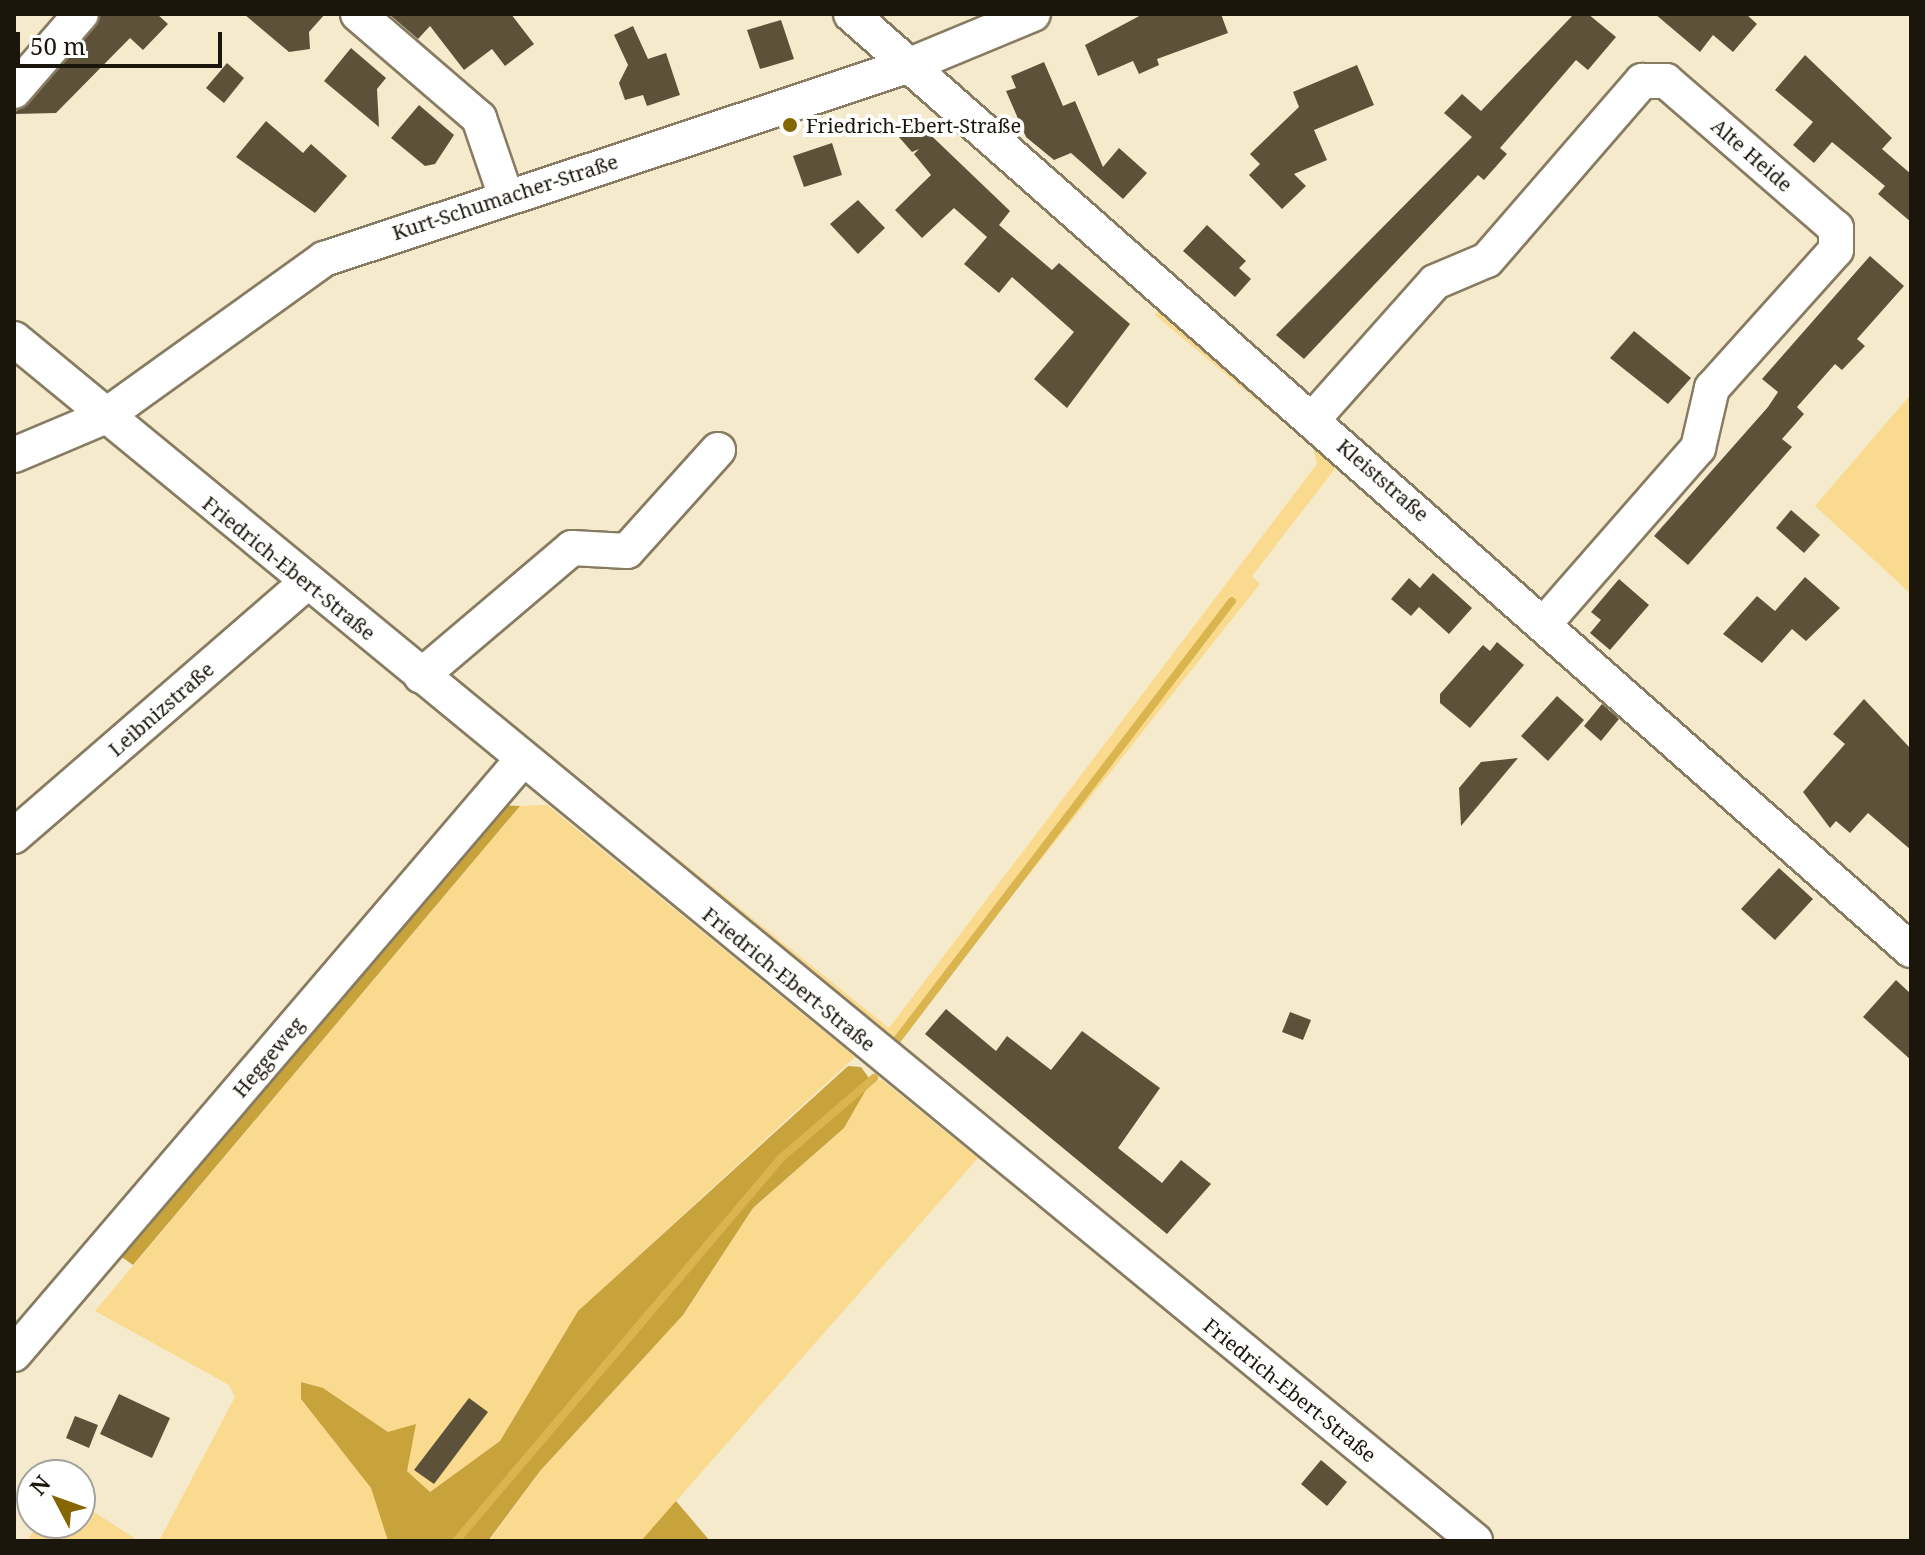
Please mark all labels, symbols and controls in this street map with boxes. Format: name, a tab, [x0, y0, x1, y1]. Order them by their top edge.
scale bar	[20, 16, 226, 66]
text: 50 m	[30, 29, 86, 62]
place label: Friedrich-Ebert-Straße	[806, 113, 1021, 137]
street label: Alte Heide	[1707, 113, 1797, 197]
marker: Friedrich-Ebert-Straße	[781, 116, 799, 134]
street label: Kurt-Schumacher-Straße	[389, 149, 621, 245]
street label: Kleiststraße	[1332, 434, 1434, 526]
street label: Friedrich-Ebert-Straße	[198, 491, 380, 645]
street label: Leibnizstraße	[104, 657, 218, 761]
street label: Friedrich-Ebert-Straße	[698, 902, 880, 1056]
street label: Heggeweg	[227, 1012, 309, 1102]
street label: Friedrich-Ebert-Straße	[1199, 1313, 1381, 1467]
north arrow	[16, 1459, 96, 1539]
text: N	[22, 1468, 56, 1501]

